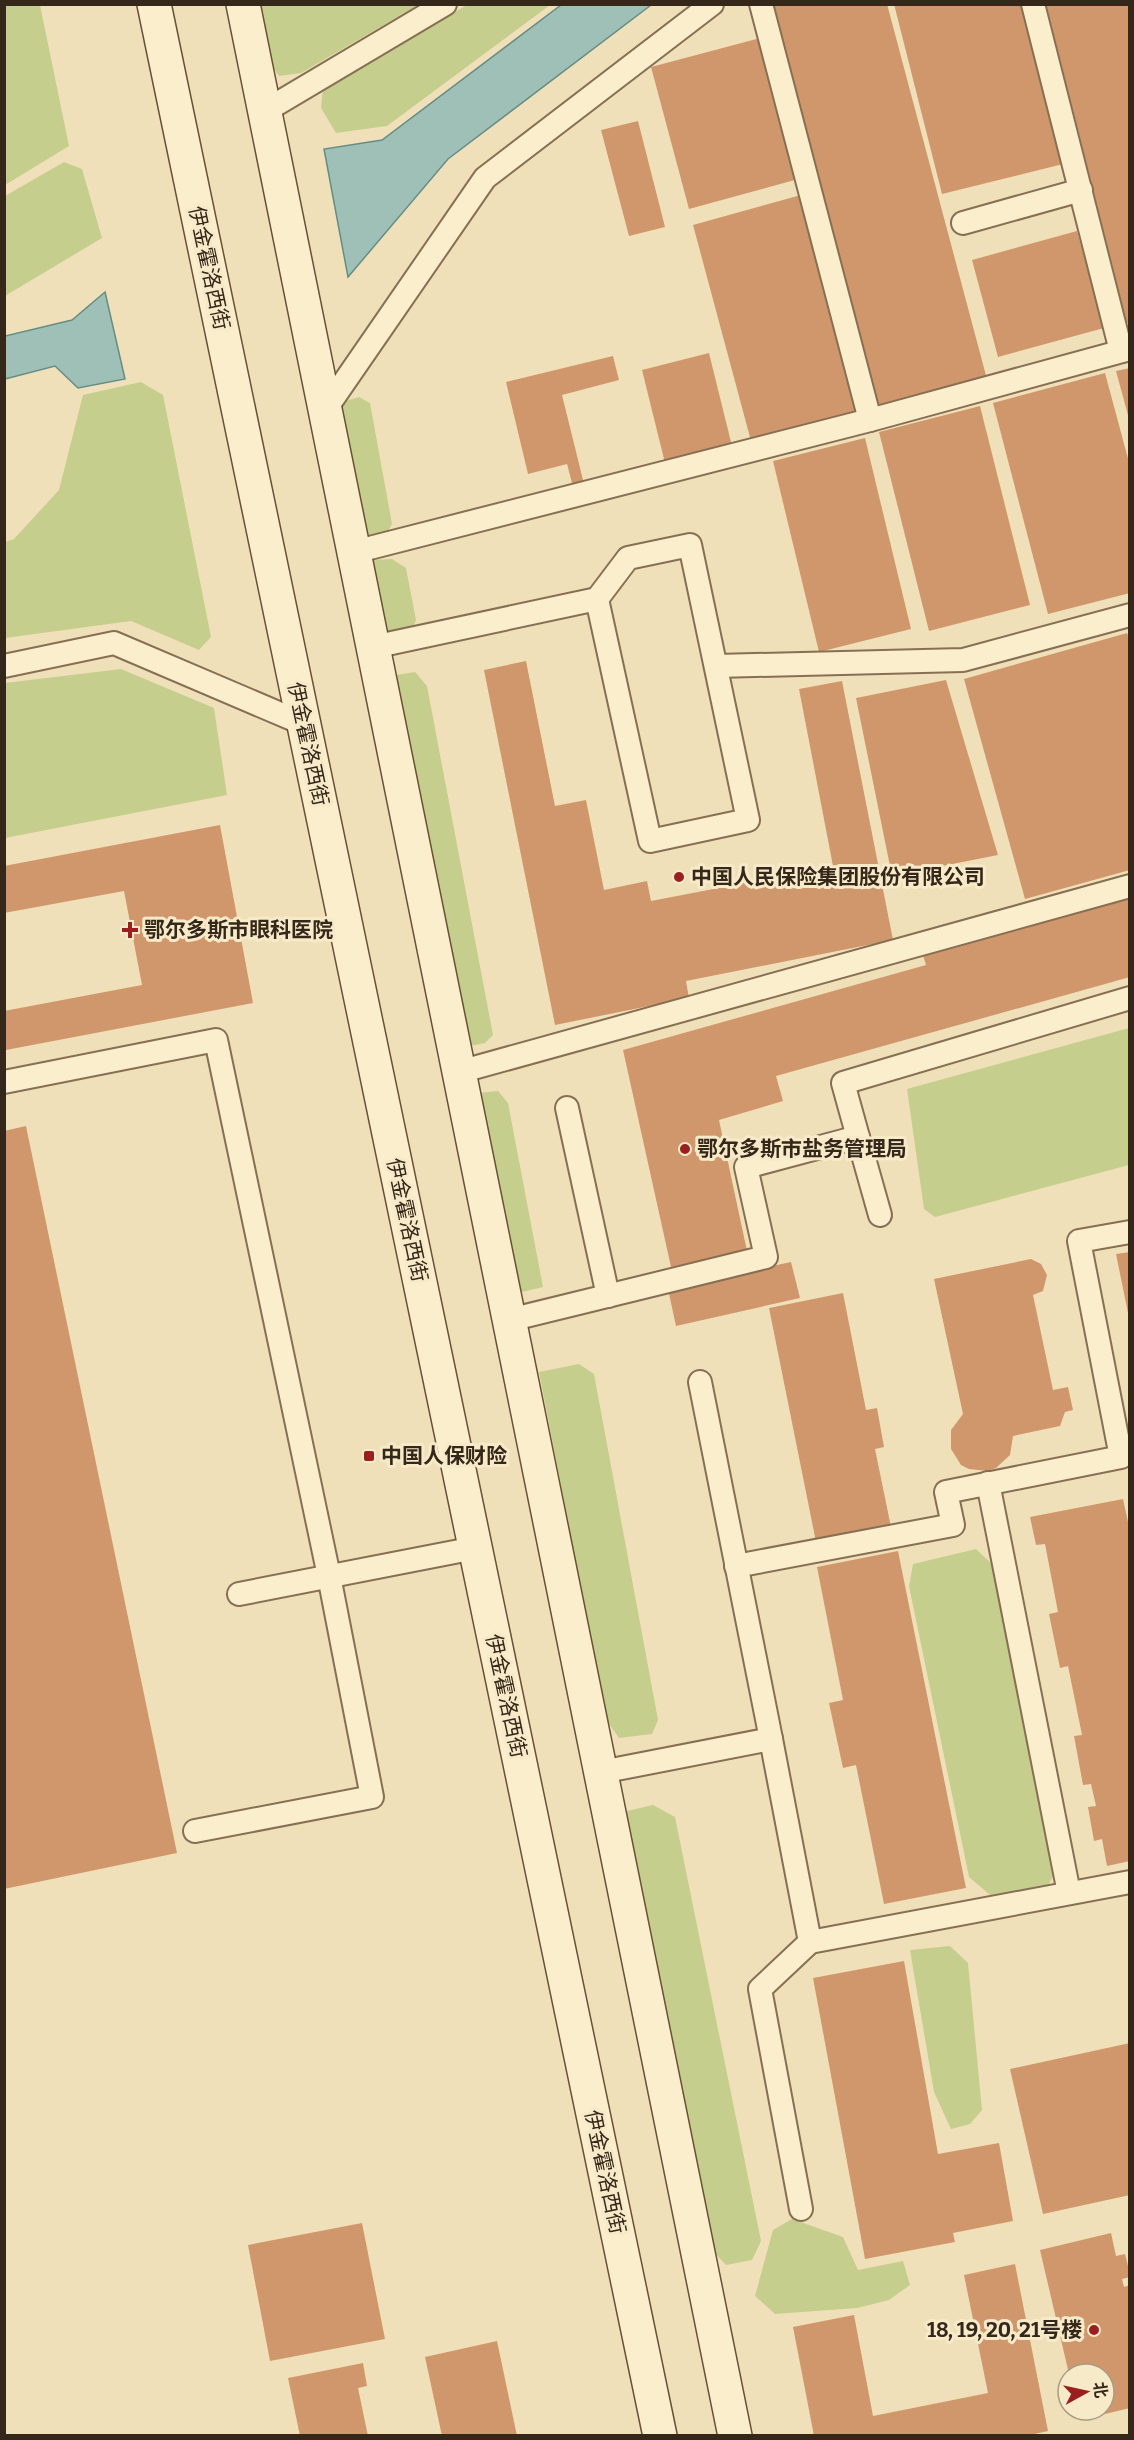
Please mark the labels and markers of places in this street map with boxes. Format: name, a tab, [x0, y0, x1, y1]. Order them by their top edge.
place label: 中国人民保险集团股份有限公司	[691, 864, 985, 890]
marker: 中国人民保险集团股份有限公司	[672, 870, 686, 884]
place label: 鄂尔多斯市眼科医院	[144, 917, 333, 943]
marker: 鄂尔多斯市眼科医院	[121, 921, 139, 939]
place label: 鄂尔多斯市盐务管理局	[697, 1136, 907, 1162]
marker: 鄂尔多斯市盐务管理局	[678, 1142, 692, 1156]
place label: 中国人保财险	[381, 1443, 507, 1469]
marker: 中国人保财险	[362, 1449, 376, 1463]
place label: 18, 19, 20, 21号楼	[927, 2317, 1082, 2343]
marker: 18, 19, 20, 21号楼	[1087, 2323, 1101, 2337]

